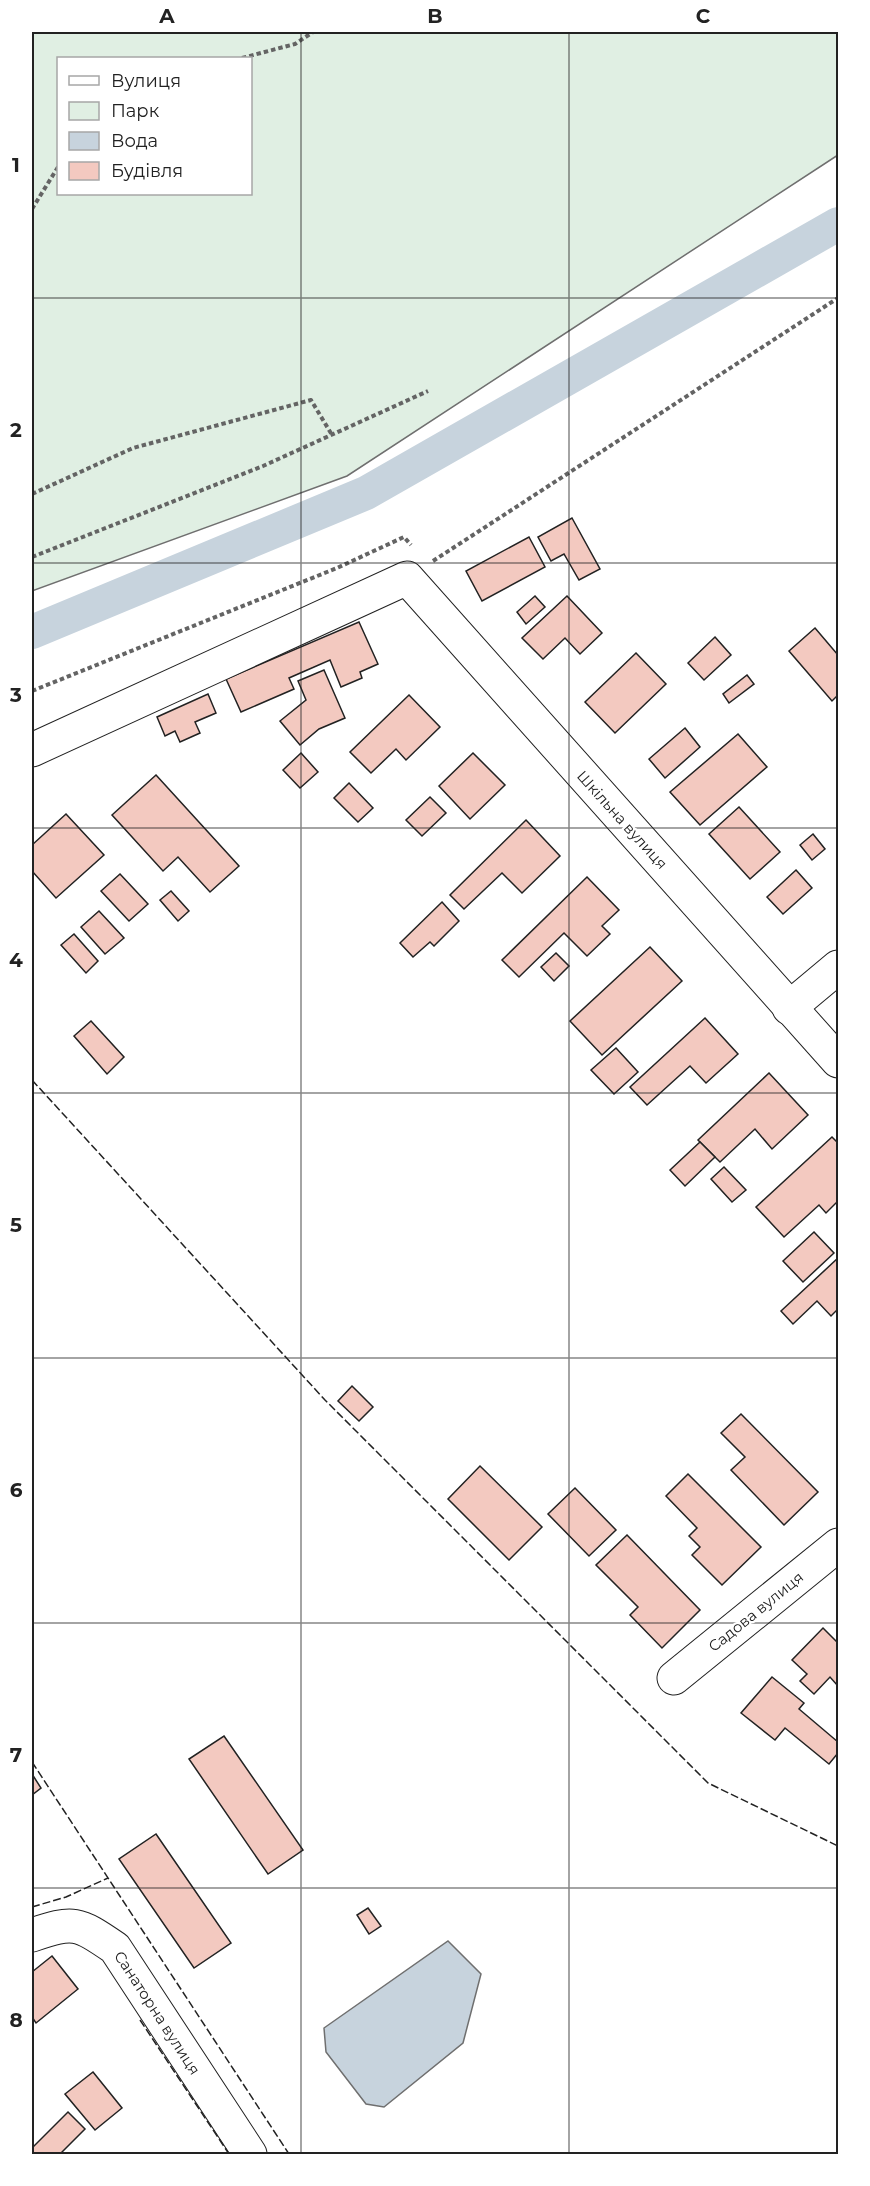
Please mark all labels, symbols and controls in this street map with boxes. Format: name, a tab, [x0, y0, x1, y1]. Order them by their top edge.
text: A	[158, 4, 175, 28]
text: B	[427, 4, 443, 28]
text: C	[696, 4, 711, 28]
legend	[57, 57, 252, 195]
text: Вулиця	[111, 70, 181, 92]
text: Парк	[111, 100, 160, 122]
text: Вода	[111, 130, 158, 152]
text: 1	[12, 153, 20, 177]
text: Будівля	[111, 160, 183, 182]
text: 2	[10, 418, 22, 442]
text: 3	[9, 683, 22, 707]
street label: Шкільна вулиця	[573, 766, 672, 873]
text: 4	[9, 948, 23, 972]
text: 5	[10, 1213, 22, 1237]
text: 6	[10, 1478, 23, 1502]
street label: Садова вулиця	[704, 1567, 807, 1656]
text: 7	[10, 1743, 22, 1767]
street label: Санаторна вулиця	[110, 1947, 205, 2078]
text: 8	[9, 2008, 23, 2032]

